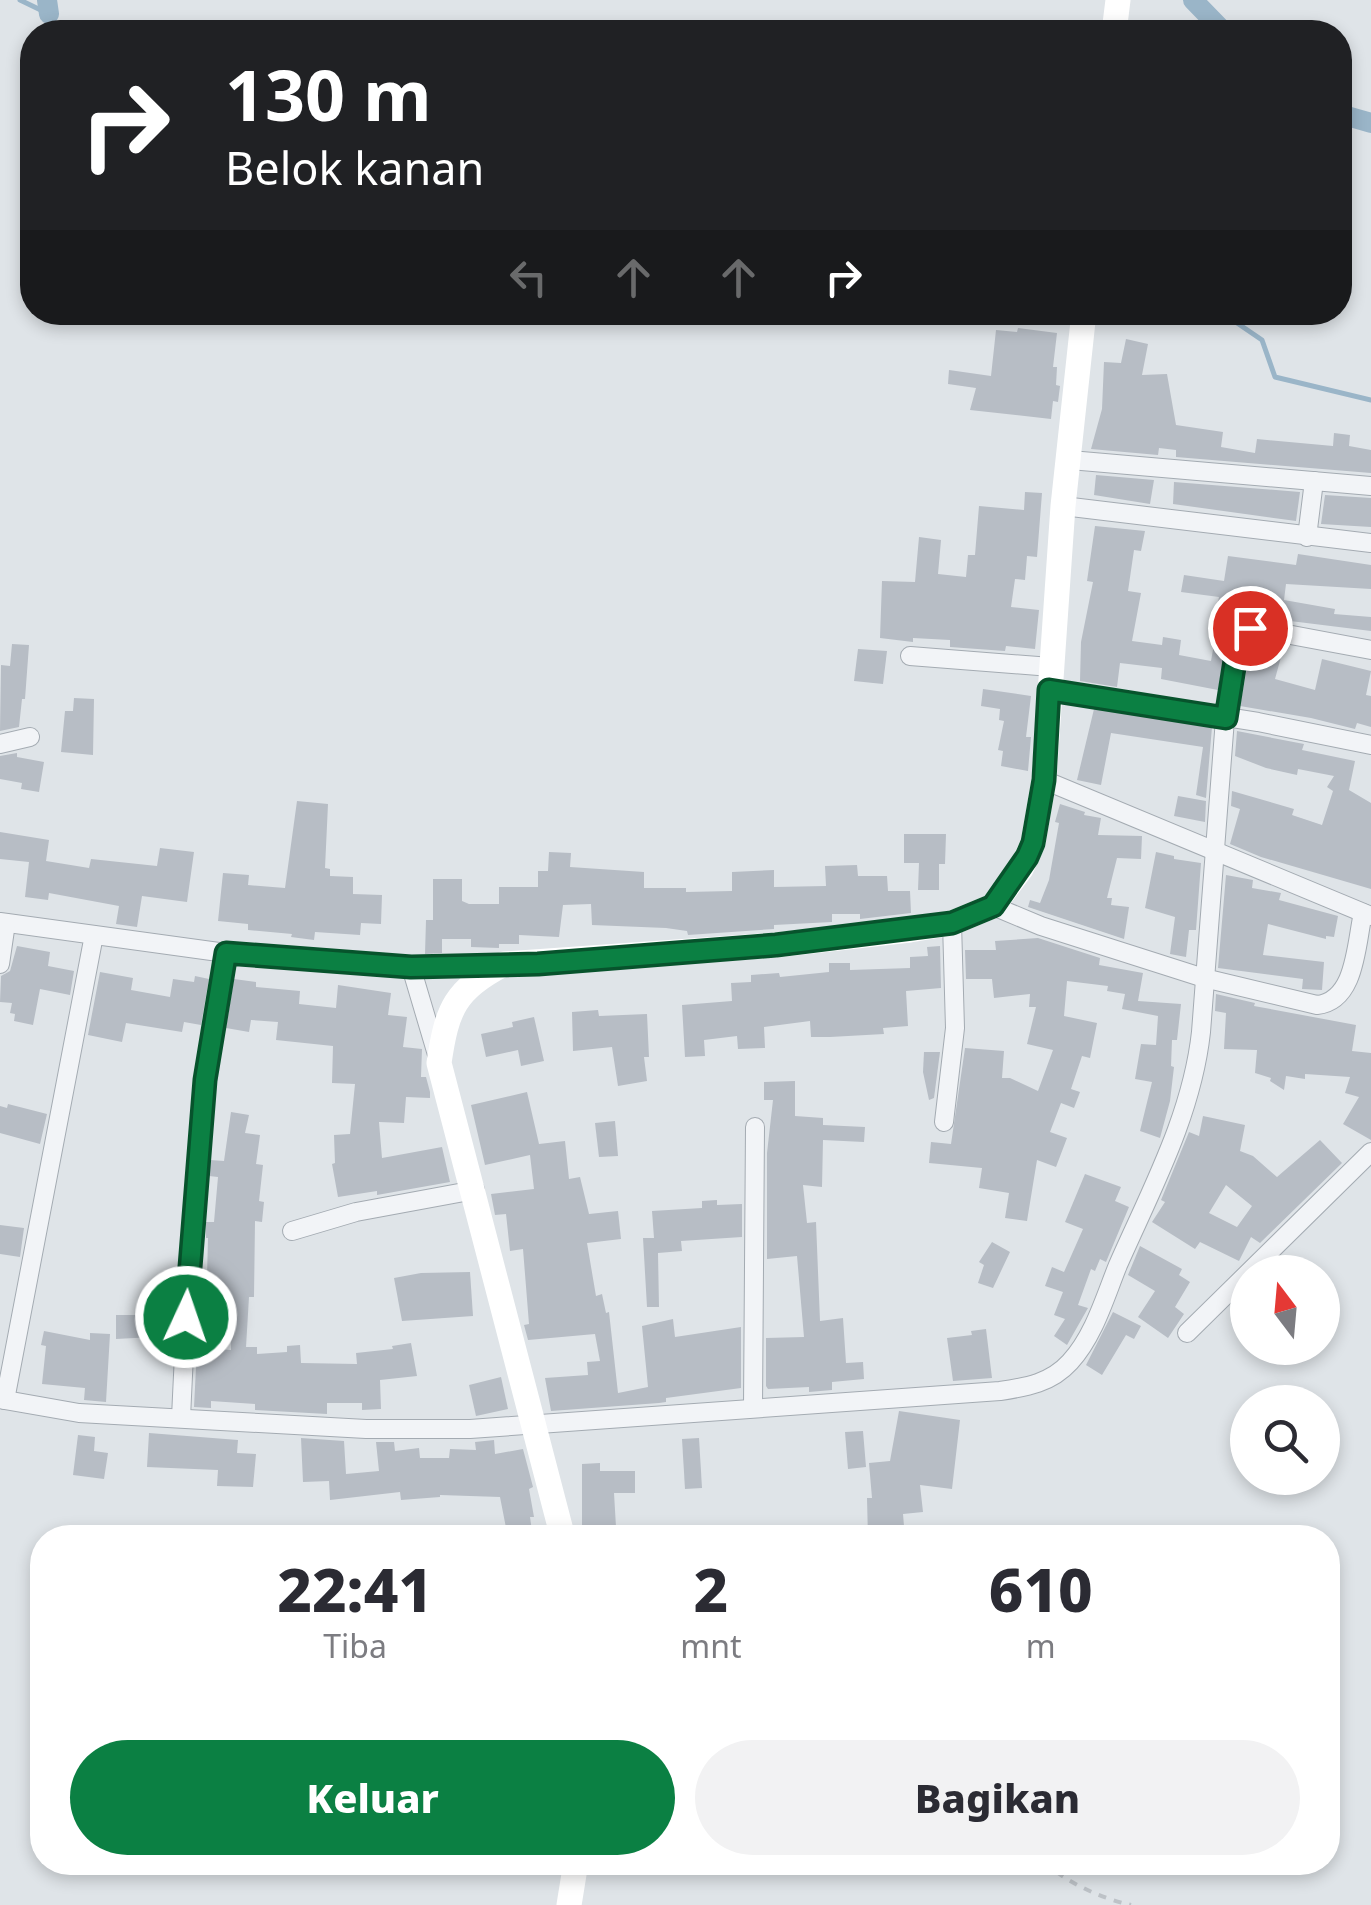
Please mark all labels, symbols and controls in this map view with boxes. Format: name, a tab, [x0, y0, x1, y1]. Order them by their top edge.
text: 130 m	[225, 46, 432, 142]
icon: right	[60, 60, 190, 190]
text: Belok kanan	[225, 137, 484, 198]
icon: left	[501, 250, 556, 305]
icon: ahead	[606, 250, 661, 305]
icon: ahead	[711, 250, 766, 305]
icon: right	[816, 250, 871, 305]
pin	[1208, 586, 1293, 671]
icon: arrive	[1223, 601, 1278, 656]
north arrow	[1230, 1255, 1340, 1365]
map controls	[1230, 1255, 1340, 1495]
position arrow	[134, 1265, 238, 1369]
button: search	[1230, 1385, 1340, 1495]
text: 22:41	[277, 1548, 433, 1630]
text: 2	[694, 1548, 728, 1630]
text: 610	[989, 1548, 1093, 1630]
text: Tiba	[323, 1624, 387, 1667]
text: mnt	[680, 1624, 742, 1667]
text: m	[1026, 1624, 1056, 1667]
button: Keluar	[70, 1740, 675, 1855]
button: Bagikan	[695, 1740, 1300, 1855]

